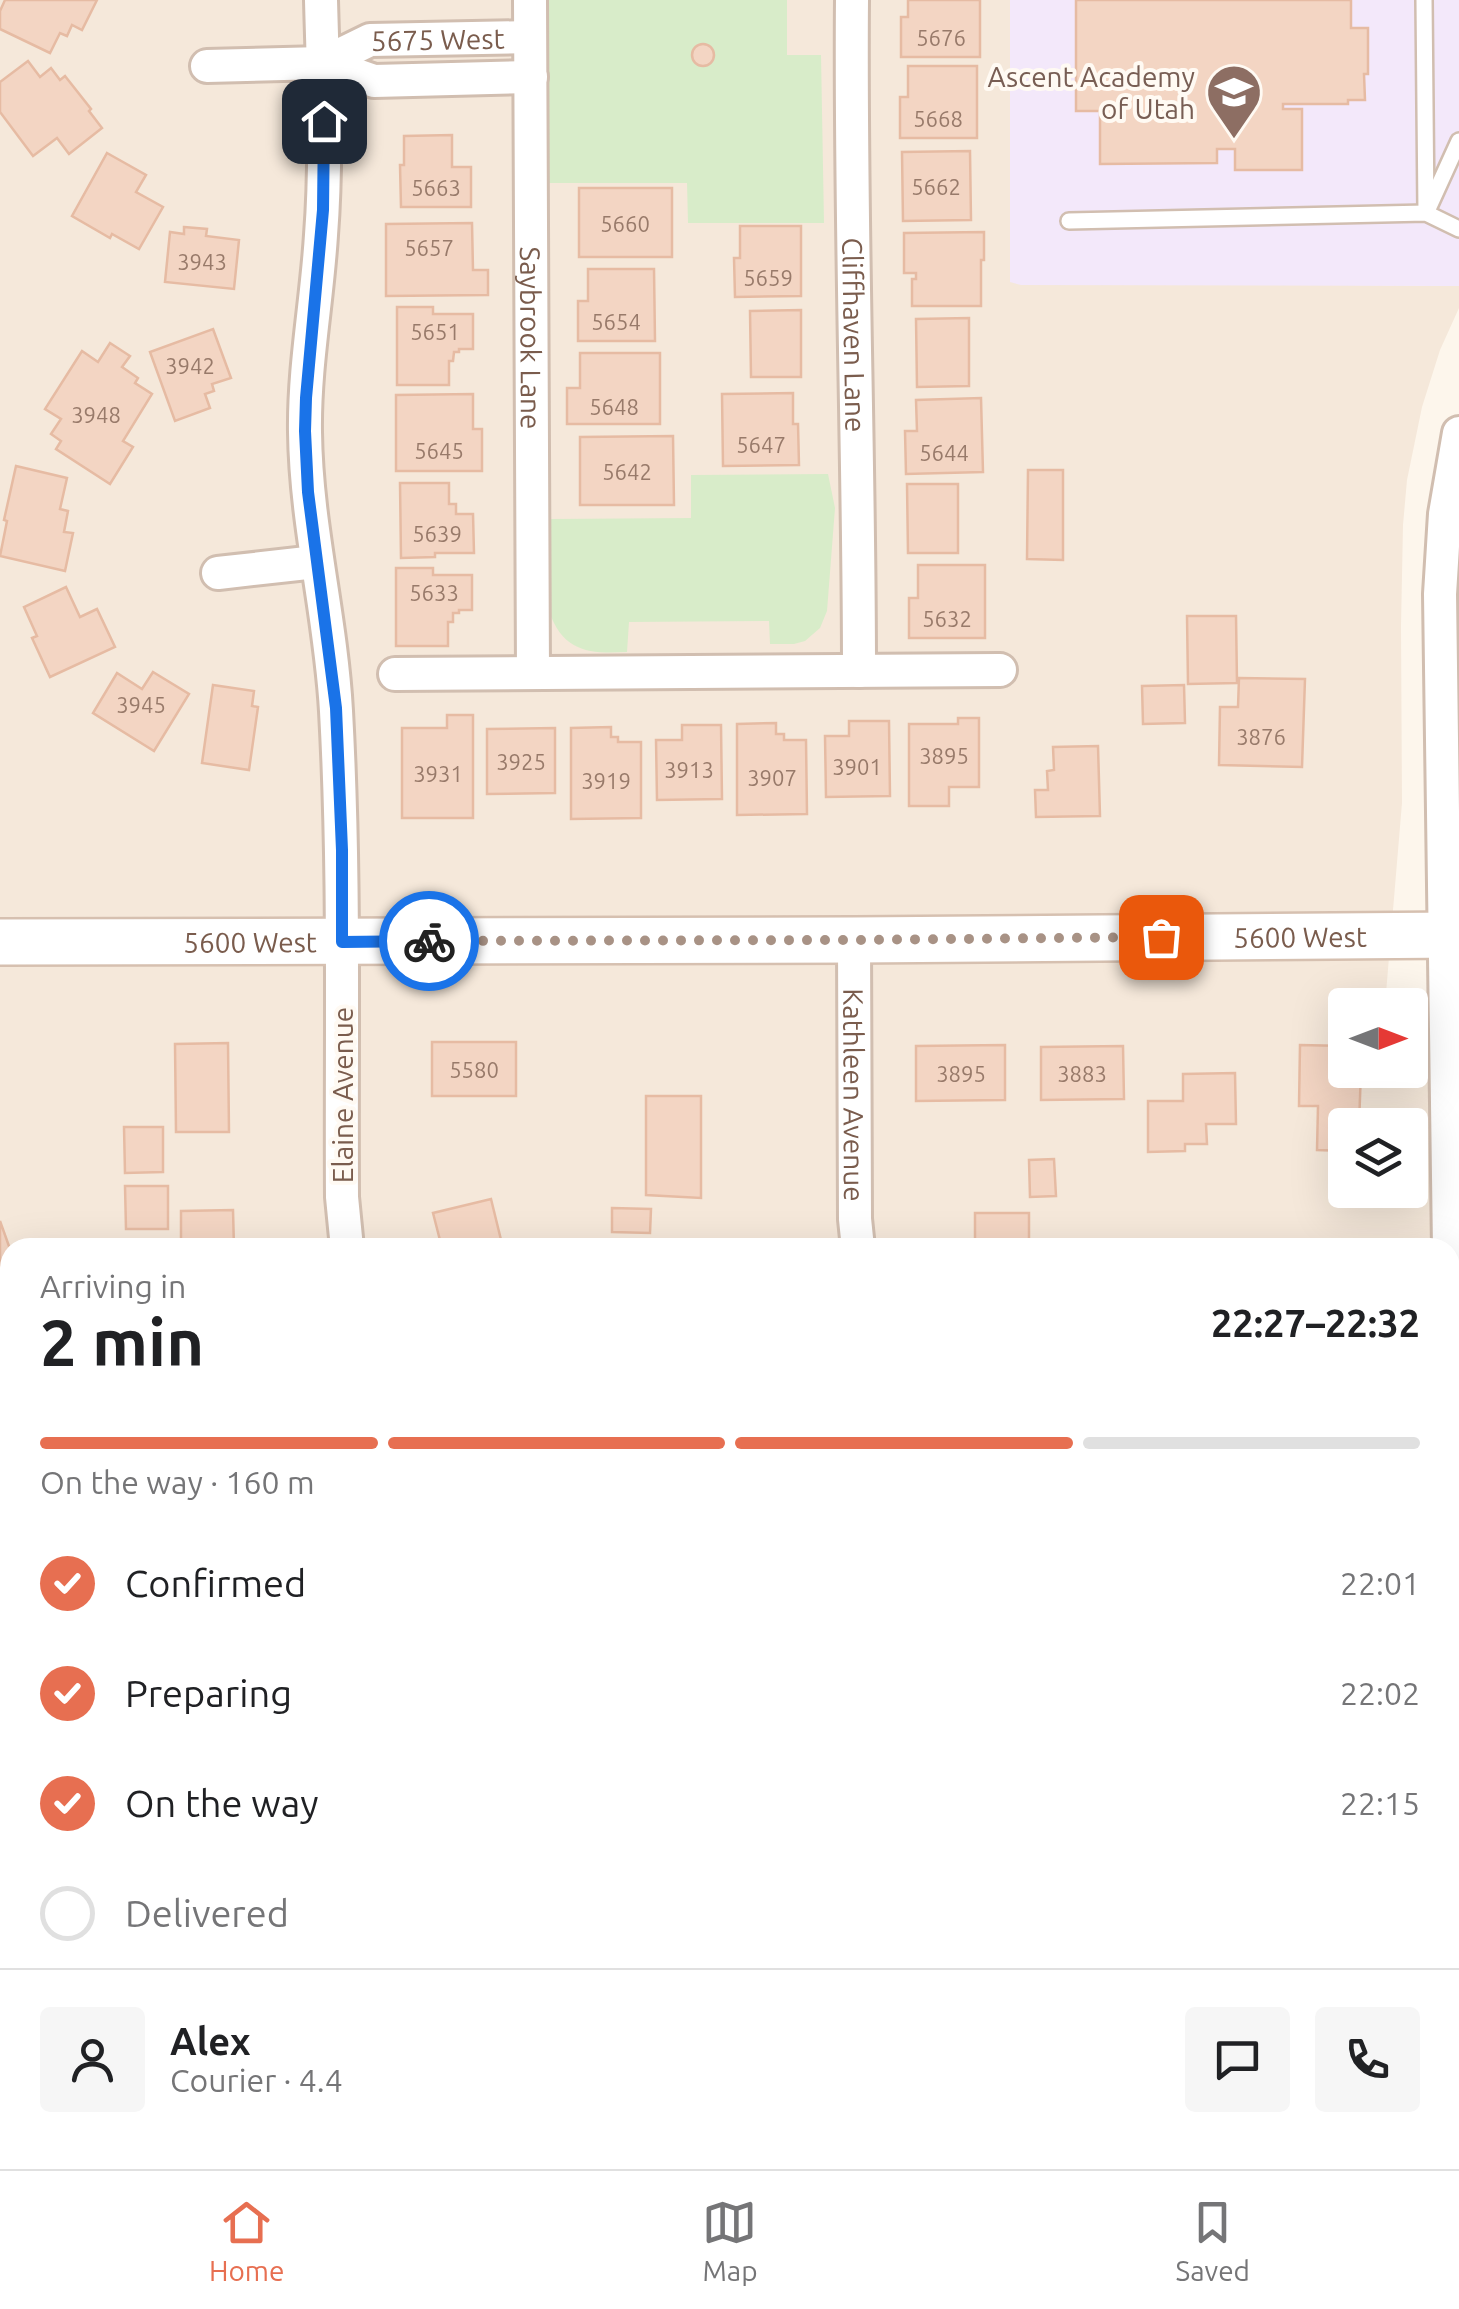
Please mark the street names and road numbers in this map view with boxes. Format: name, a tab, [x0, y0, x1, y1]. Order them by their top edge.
street label: 5675 West	[371, 22, 505, 55]
street label: Cliffhaven Lane	[838, 237, 872, 433]
street label: Saybrook Lane	[516, 246, 547, 430]
street label: 5600 West	[1233, 920, 1367, 952]
street label: 5600 West	[183, 926, 317, 957]
street label: Kathleen Avenue	[839, 988, 870, 1202]
street label: Elaine Avenue	[327, 1007, 358, 1183]

